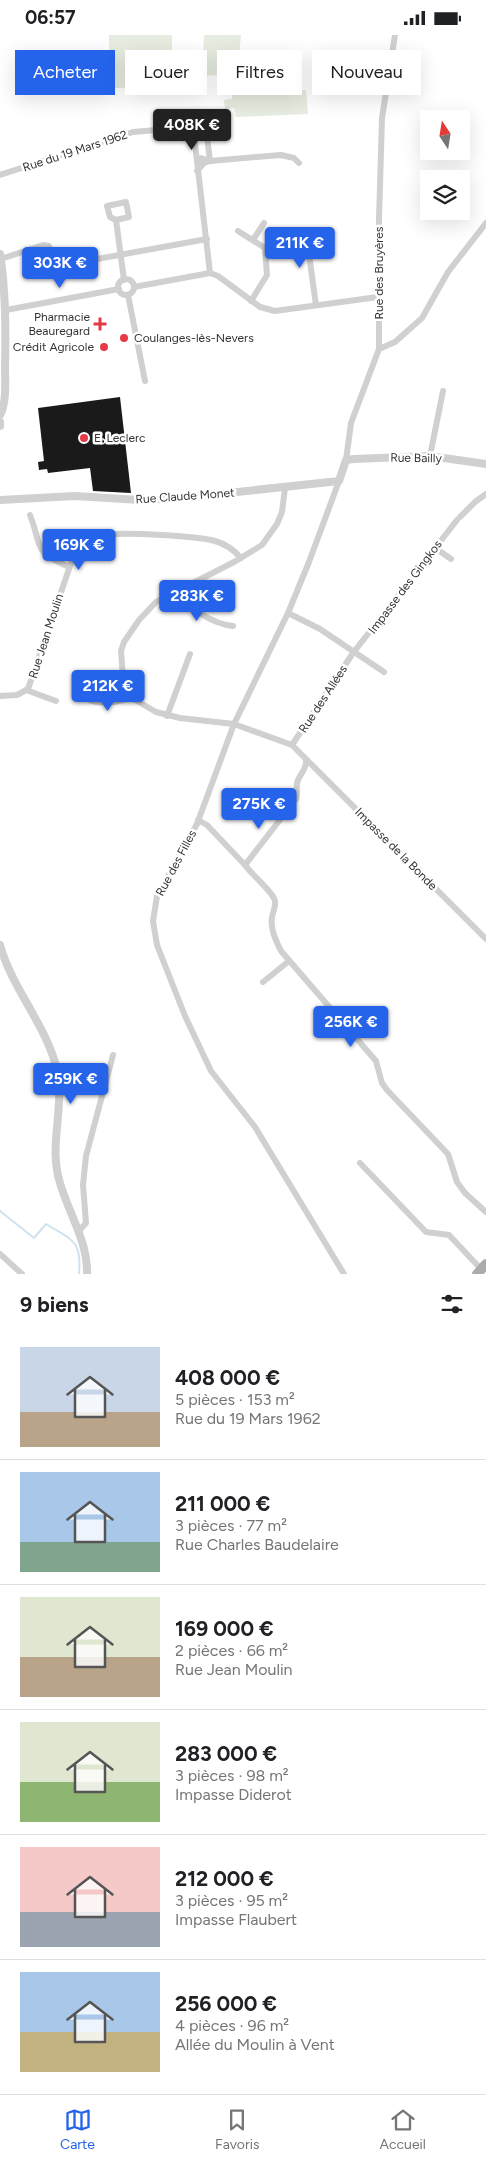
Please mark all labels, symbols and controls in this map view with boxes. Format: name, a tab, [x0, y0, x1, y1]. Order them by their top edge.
text: 06:57	[25, 6, 76, 29]
chip: Acheter	[15, 50, 115, 95]
chip: Louer	[125, 50, 207, 95]
chip: Filtres	[217, 50, 302, 95]
chip: Nouveau	[312, 50, 421, 95]
pin: 408K €	[151, 109, 233, 151]
north arrow	[420, 110, 470, 160]
map controls	[420, 110, 470, 220]
text: 408K €	[164, 115, 220, 134]
street label: Rue du 19 Mars 1962	[21, 127, 129, 175]
button: layers	[420, 170, 470, 220]
street label: Rue des Bruyères	[372, 226, 386, 319]
pin: 211K €	[259, 227, 341, 269]
text: 211K €	[276, 233, 324, 252]
pin: 303K €	[19, 247, 101, 289]
text: 303K €	[33, 253, 87, 272]
place label: Pharmacie Beauregard	[28, 310, 90, 338]
marker: Pharmacie Beauregard	[94, 318, 106, 330]
place label: Coulanges-lès-Nevers	[134, 331, 254, 345]
marker: Coulanges-lès-Nevers	[118, 332, 130, 344]
place label: Crédit Agricole	[13, 340, 94, 354]
marker: Crédit Agricole	[98, 341, 110, 353]
place label: E. Leclerc	[94, 431, 146, 445]
marker: E. Leclerc	[78, 432, 90, 444]
street label: Rue Bailly	[390, 451, 443, 465]
street label: Rue Claude Monet	[135, 486, 235, 506]
pin: 169K €	[38, 529, 120, 571]
text: 169K €	[54, 535, 104, 554]
street label: Impasse des Gingkos	[365, 537, 445, 636]
pin: 283K €	[156, 579, 238, 622]
text: 283K €	[170, 586, 224, 605]
street label: Rue Jean Moulin	[26, 592, 66, 680]
street label: Rue des Allées	[296, 662, 350, 736]
pin: 212K €	[67, 669, 149, 712]
text: 212K €	[83, 676, 133, 695]
pin: 275K €	[218, 787, 300, 830]
text: 275K €	[232, 794, 286, 813]
street label: Impasse de la Bonde	[352, 805, 440, 893]
street label: Rue des Filles	[153, 827, 199, 898]
pin: 256K €	[310, 1005, 392, 1048]
text: 256K €	[324, 1012, 378, 1031]
pin: 259K €	[30, 1063, 112, 1105]
text: 259K €	[44, 1069, 98, 1088]
icon: filters	[438, 1290, 466, 1318]
text: 9 biens	[20, 1292, 89, 1317]
text: 408 000 €	[175, 1365, 280, 1390]
icon: home	[60, 1367, 120, 1427]
text: 5 pièces · 153 m²	[175, 1390, 295, 1409]
text: Rue du 19 Mars 1962	[175, 1409, 321, 1428]
text: 211 000 €	[175, 1491, 270, 1516]
icon: home	[60, 1492, 120, 1552]
text: 3 pièces · 77 m²	[175, 1516, 287, 1535]
text: Rue Charles Baudelaire	[175, 1535, 339, 1554]
text: 169 000 €	[175, 1616, 274, 1641]
icon: home	[60, 1617, 120, 1677]
text: 2 pièces · 66 m²	[175, 1641, 288, 1660]
text: Rue Jean Moulin	[175, 1660, 293, 1679]
text: 283 000 €	[175, 1741, 277, 1766]
icon: home	[60, 1742, 120, 1802]
text: 3 pièces · 98 m²	[175, 1766, 289, 1785]
text: Impasse Diderot	[175, 1785, 292, 1804]
text: 212 000 €	[175, 1866, 274, 1891]
icon: home	[60, 1867, 120, 1927]
text: 3 pièces · 95 m²	[175, 1891, 288, 1910]
text: Impasse Flaubert	[175, 1910, 297, 1929]
text: 256 000 €	[175, 1991, 277, 2016]
icon: home	[60, 1992, 120, 2052]
text: 4 pièces · 96 m²	[175, 2016, 289, 2035]
text: Allée du Moulin à Vent	[175, 2035, 335, 2054]
tab: Carte	[60, 2106, 95, 2153]
tab: Favoris	[215, 2106, 259, 2153]
tab: Accueil	[380, 2106, 426, 2153]

